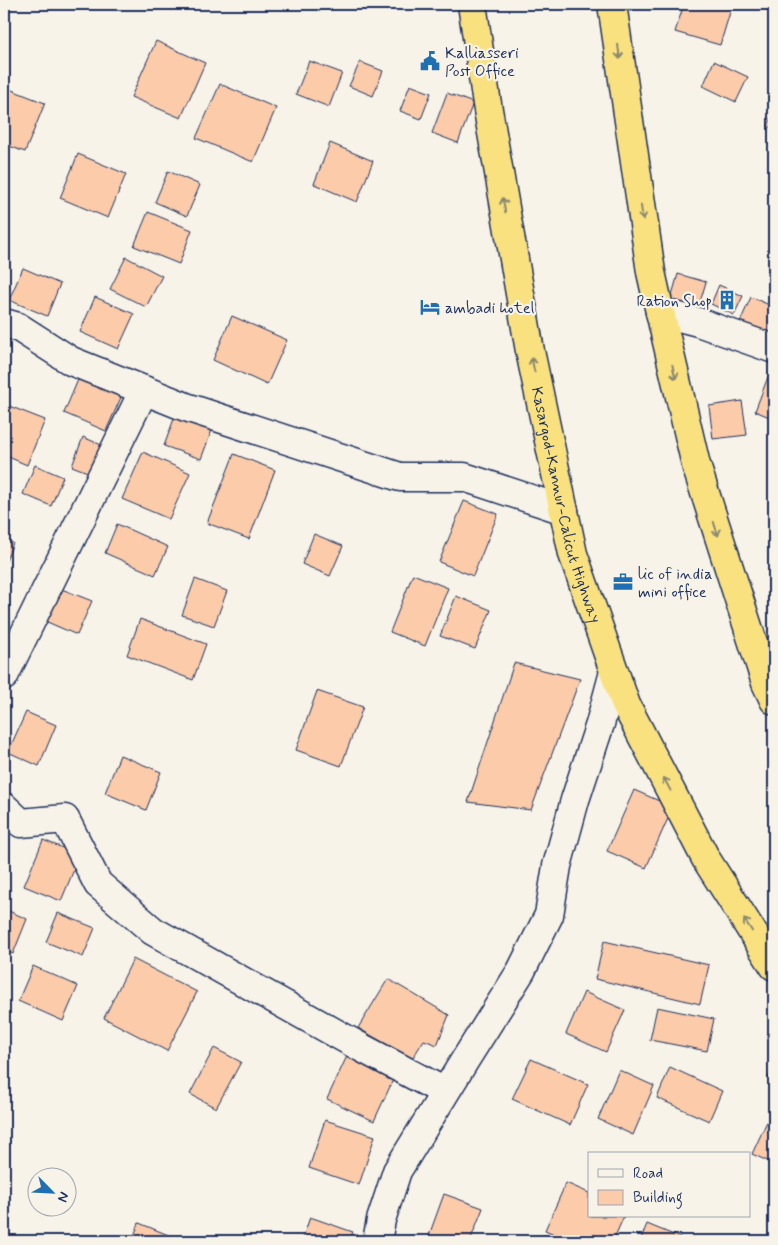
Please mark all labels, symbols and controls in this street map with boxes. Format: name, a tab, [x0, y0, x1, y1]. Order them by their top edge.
place label: Kalliasseri Post Office	[445, 43, 519, 82]
one-way arrow	[614, 44, 624, 60]
public building icon: Kalliasseri Post Office	[419, 50, 441, 72]
one-way arrow	[499, 197, 509, 213]
one-way arrow	[638, 204, 648, 220]
building icon: Ration Shop	[716, 289, 738, 311]
place label: Ration Shop	[637, 291, 712, 312]
hotel icon: ambadi hotel	[419, 296, 441, 318]
place label: ambadi hotel	[445, 298, 535, 319]
one-way arrow	[528, 357, 537, 373]
one-way arrow	[670, 363, 679, 379]
street label: Kasargod-Kannur-Calicut Highway	[526, 385, 605, 626]
one-way arrow	[712, 520, 722, 536]
place label: lic of india mini office	[638, 564, 713, 603]
office icon: lic of india mini office	[612, 571, 634, 593]
one-way arrow	[662, 777, 671, 792]
one-way arrow	[743, 918, 753, 932]
legend	[588, 1152, 750, 1218]
text: Road	[633, 1164, 663, 1184]
north arrow	[28, 1168, 78, 1218]
text: Building	[633, 1188, 683, 1209]
text: N	[53, 1189, 73, 1205]

